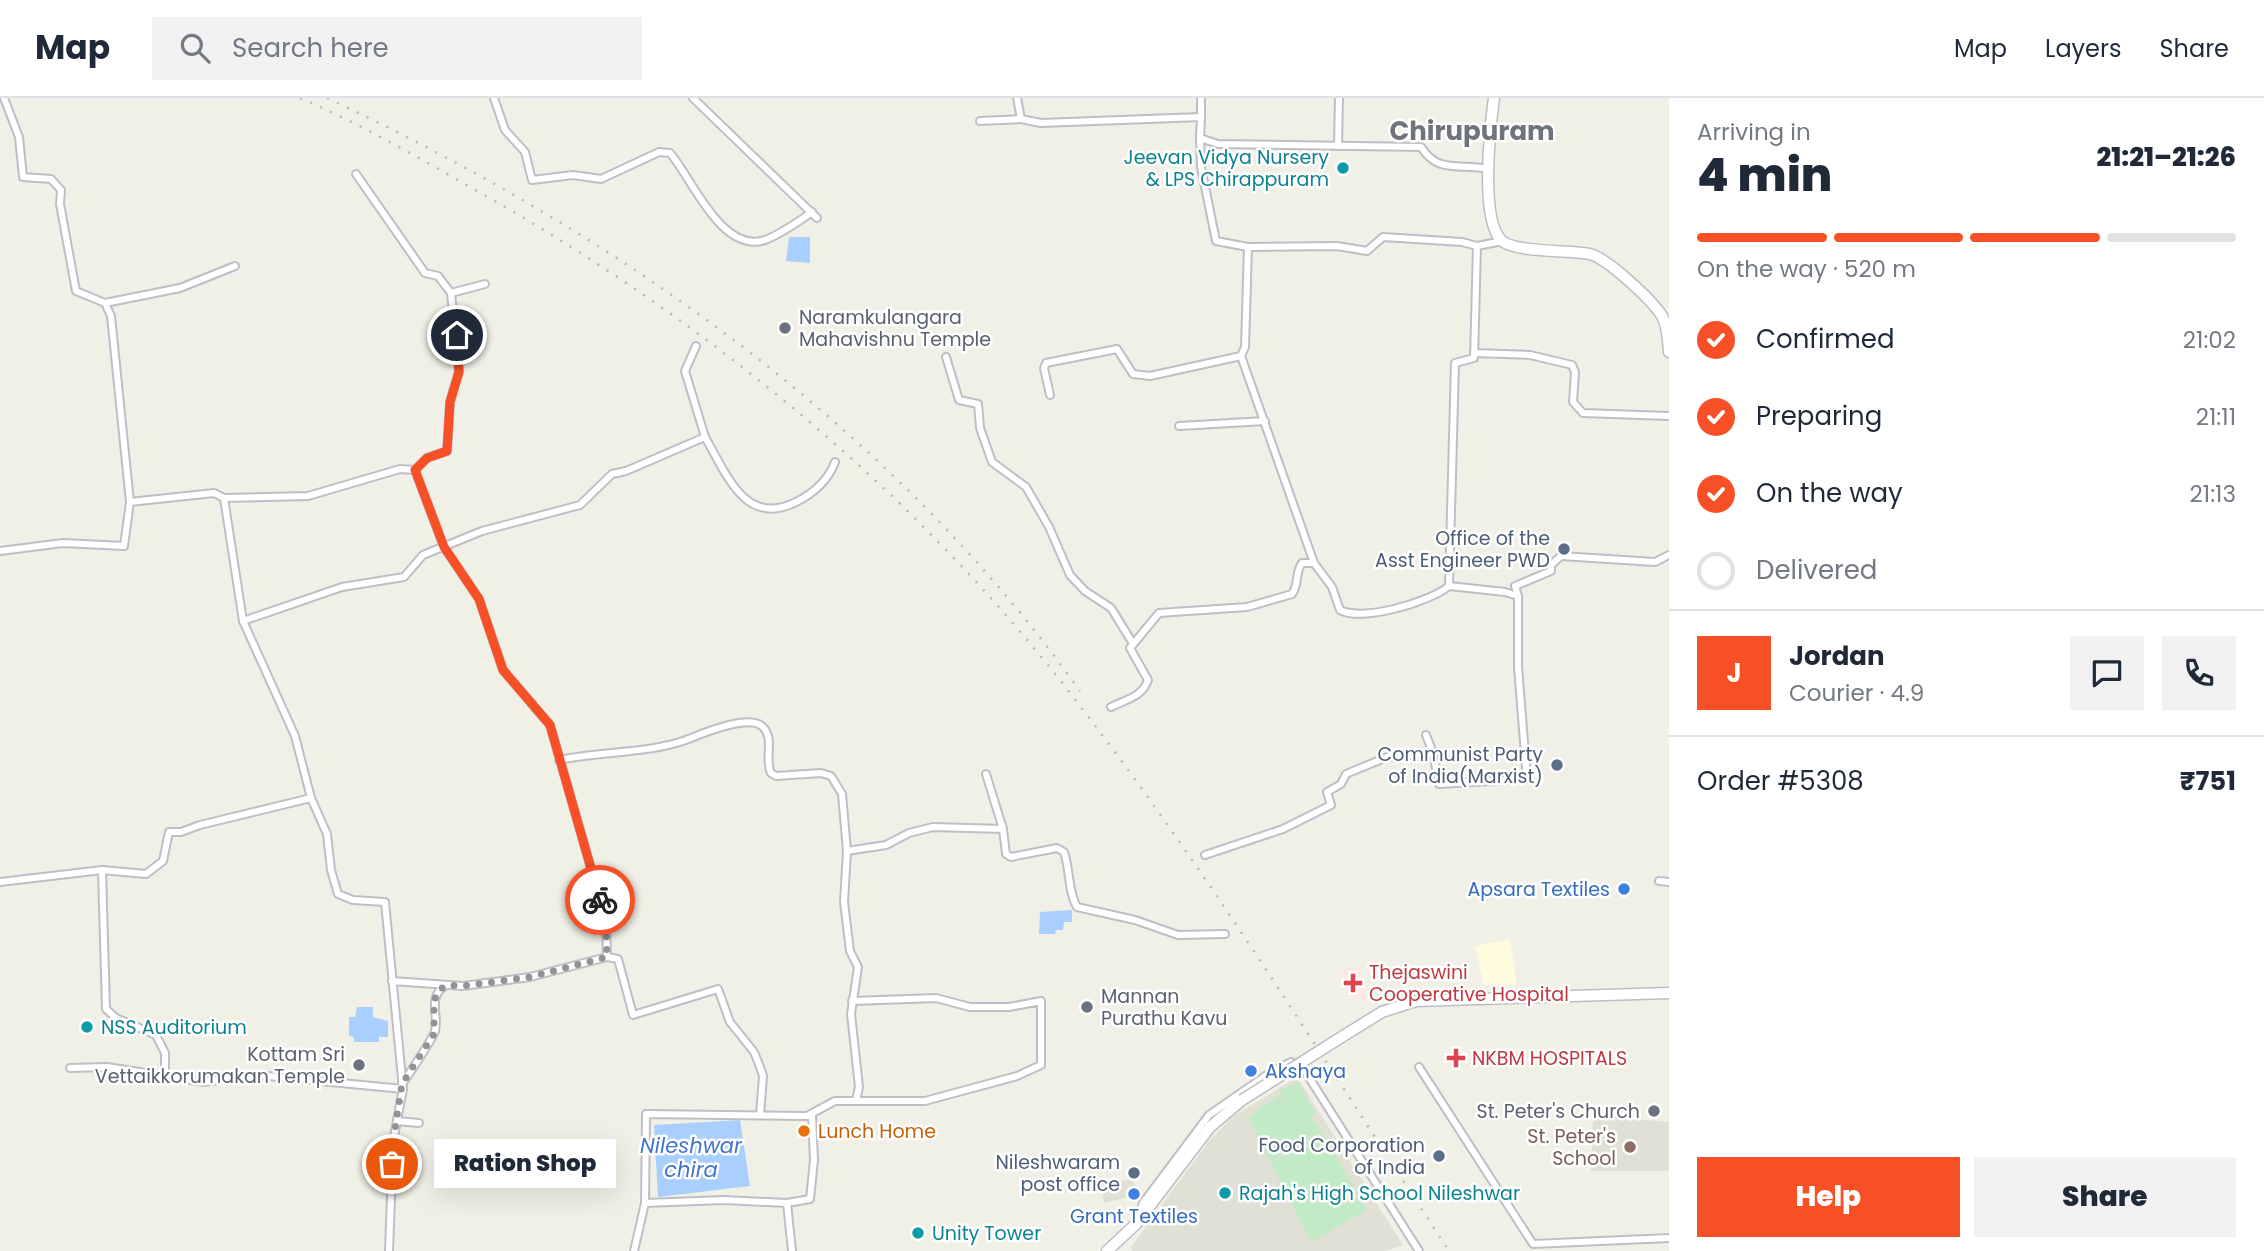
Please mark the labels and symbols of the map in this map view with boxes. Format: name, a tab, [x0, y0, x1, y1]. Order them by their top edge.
district label: Chirupuram	[1389, 113, 1555, 149]
place label: Jeevan Vidya Nursery & LPS Chirappuram	[1124, 144, 1329, 193]
marker: Jeevan Vidya Nursery & LPS Chirappuram	[1335, 160, 1351, 176]
place label: Naramkulangara Mahavishnu Temple	[799, 304, 991, 353]
pin	[427, 305, 487, 365]
marker: Naramkulangara Mahavishnu Temple	[777, 320, 793, 336]
place label: Office of the Asst Engineer PWD	[1375, 525, 1550, 574]
marker: Office of the Asst Engineer PWD	[1556, 541, 1572, 557]
place label: Communist Party of India(Marxist)	[1378, 741, 1543, 790]
marker: Communist Party of India(Marxist)	[1549, 757, 1565, 773]
courier	[565, 865, 635, 935]
place label: Apsara Textiles	[1467, 876, 1610, 903]
marker: Apsara Textiles	[1616, 881, 1632, 897]
place label: Thejaswini Cooperative Hospital	[1369, 959, 1569, 1008]
marker: Thejaswini Cooperative Hospital	[1343, 973, 1363, 993]
place label: Mannan Purathu Kavu	[1101, 983, 1227, 1032]
marker: Mannan Purathu Kavu	[1079, 999, 1095, 1015]
place label: NSS Auditorium	[101, 1014, 247, 1041]
marker: NSS Auditorium	[79, 1019, 95, 1035]
place label: Kottam Sri Vettaikkorumakan Temple	[95, 1041, 345, 1090]
place label: NKBM HOSPITALS	[1472, 1045, 1627, 1072]
marker: NKBM HOSPITALS	[1446, 1048, 1466, 1068]
marker: Kottam Sri Vettaikkorumakan Temple	[351, 1057, 367, 1073]
place label: Akshaya	[1265, 1058, 1346, 1085]
marker: Akshaya	[1243, 1063, 1259, 1079]
place label: St. Peter's Church	[1477, 1098, 1640, 1125]
marker: St. Peter's Church	[1646, 1103, 1662, 1119]
place label: Lunch Home	[818, 1118, 936, 1145]
marker: Lunch Home	[796, 1123, 812, 1139]
place label: St. Peter's School	[1527, 1123, 1616, 1172]
water label: Nileshwar chira	[640, 1131, 743, 1184]
place label: Food Corporation of India	[1258, 1132, 1425, 1181]
pin	[362, 1134, 422, 1194]
marker: St. Peter's School	[1622, 1139, 1638, 1155]
callout: Ration Shop	[434, 1140, 616, 1188]
marker: Food Corporation of India	[1431, 1148, 1447, 1164]
place label: Nileshwaram post office	[996, 1149, 1120, 1198]
marker: Nileshwaram post office	[1126, 1165, 1142, 1181]
place label: Rajah's High School Nileshwar	[1239, 1180, 1520, 1207]
marker: Rajah's High School Nileshwar	[1217, 1185, 1233, 1201]
marker: Grant Textiles	[1126, 1186, 1142, 1202]
place label: Grant Textiles	[1070, 1203, 1198, 1230]
place label: Unity Tower	[932, 1220, 1041, 1247]
marker: Unity Tower	[910, 1225, 926, 1241]

